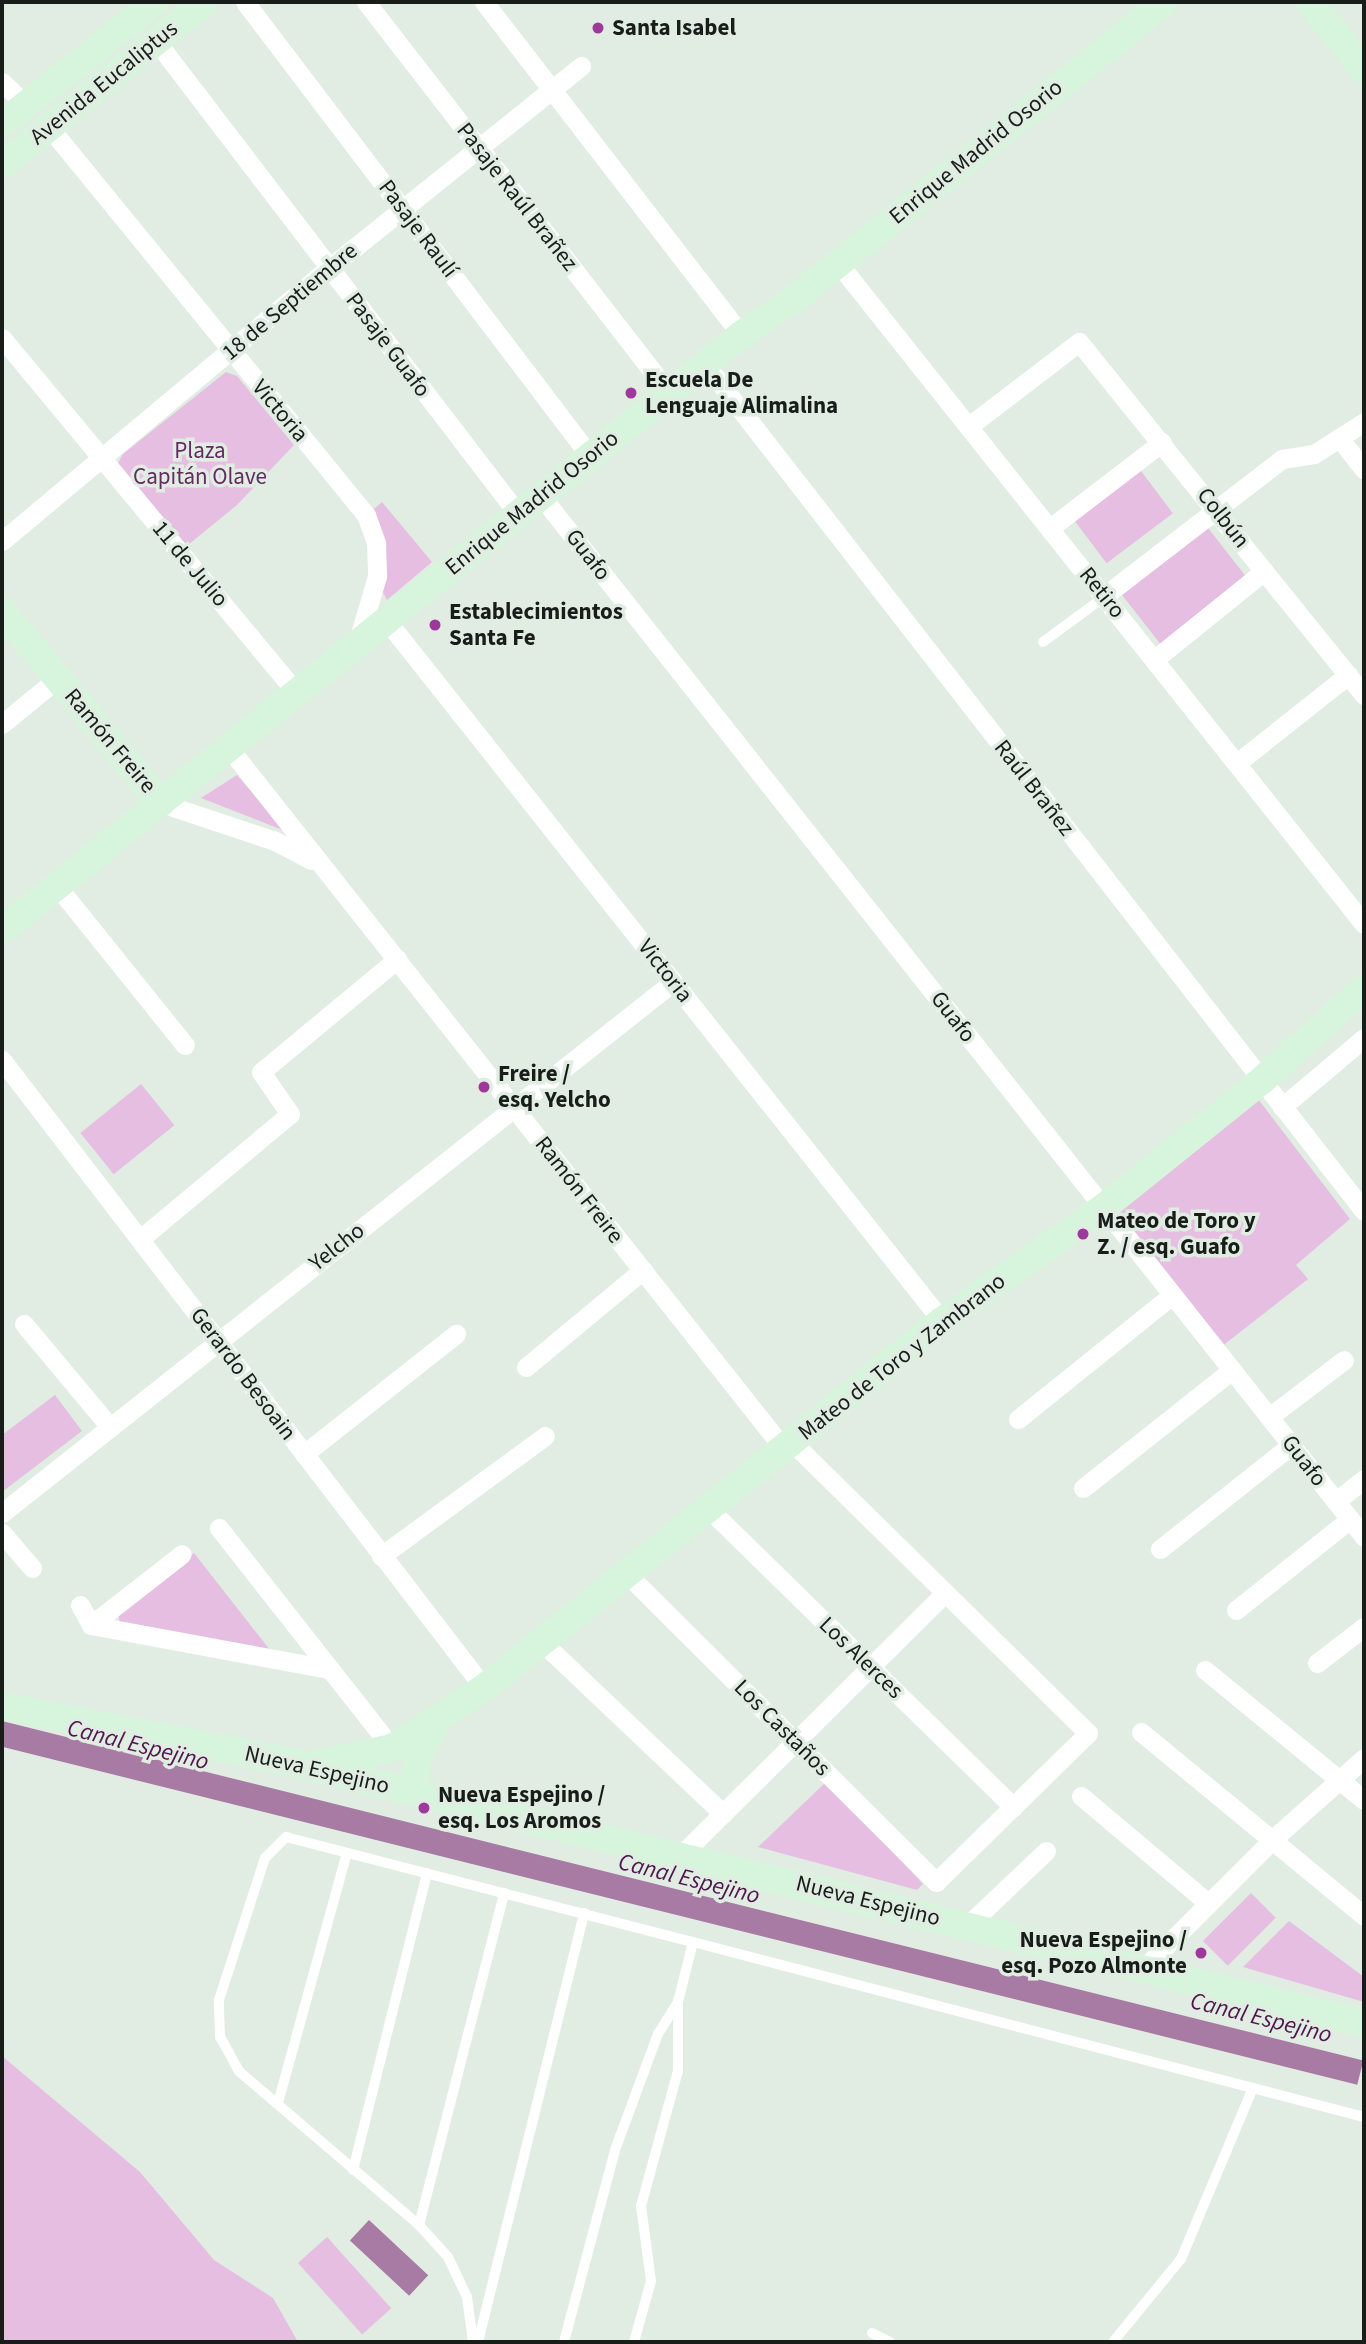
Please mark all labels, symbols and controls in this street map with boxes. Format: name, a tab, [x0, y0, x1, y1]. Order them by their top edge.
place label: Santa Isabel	[612, 14, 736, 42]
street label: Avenida Eucaliptus	[25, 15, 183, 151]
marker: Santa Isabel	[590, 20, 606, 36]
street label: Enrique Madrid Osorio	[884, 74, 1068, 230]
street label: Pasaje Raúl Brañez	[451, 117, 583, 277]
street label: Pasaje Raulí	[372, 175, 464, 283]
street label: 18 de Septiembre	[217, 237, 363, 367]
street label: Pasaje Guafo	[340, 287, 436, 403]
place label: Escuela De Lenguaje Alimalina	[645, 366, 838, 420]
street label: Victoria	[246, 374, 314, 448]
marker: Escuela De Lenguaje Alimalina	[623, 385, 639, 401]
street label: Enrique Madrid Osorio	[440, 425, 624, 581]
park label: Plaza Capitán Olave	[133, 437, 267, 491]
street label: Colbún	[1191, 482, 1255, 554]
street label: 11 de Julio	[146, 515, 234, 613]
street label: Guafo	[560, 524, 616, 586]
street label: Retiro	[1073, 562, 1131, 624]
place label: Establecimientos Santa Fe	[449, 598, 623, 652]
marker: Establecimientos Santa Fe	[427, 617, 443, 633]
street label: Ramón Freire	[58, 683, 162, 799]
street label: Raúl Brañez	[988, 735, 1080, 841]
street label: Victoria	[632, 934, 698, 1008]
street label: Guafo	[925, 986, 981, 1048]
place label: Freire / esq. Yelcho	[498, 1060, 611, 1114]
marker: Freire / esq. Yelcho	[476, 1079, 492, 1095]
street label: Ramón Freire	[529, 1131, 629, 1249]
place label: Mateo de Toro y Z. / esq. Guafo	[1097, 1207, 1256, 1261]
street label: Yelcho	[304, 1217, 370, 1277]
marker: Mateo de Toro y Z. / esq. Guafo	[1075, 1226, 1091, 1242]
street label: Mateo de Toro y Zambrano	[793, 1267, 1011, 1447]
street label: Gerardo Besoain	[184, 1302, 302, 1446]
street label: Guafo	[1276, 1430, 1332, 1492]
street label: Los Alerces	[813, 1611, 909, 1705]
street label: Los Castaños	[728, 1674, 836, 1782]
water label: Canal Espejino	[64, 1714, 212, 1776]
street label: Nueva Espejino	[242, 1740, 392, 1800]
place label: Nueva Espejino / esq. Los Aromos	[438, 1781, 605, 1835]
marker: Nueva Espejino / esq. Los Aromos	[416, 1800, 432, 1816]
water label: Canal Espejino	[615, 1848, 763, 1910]
street label: Nueva Espejino	[793, 1870, 943, 1932]
place label: Nueva Espejino / esq. Pozo Almonte	[1001, 1926, 1187, 1980]
marker: Nueva Espejino / esq. Pozo Almonte	[1193, 1945, 1209, 1961]
water label: Canal Espejino	[1187, 1987, 1335, 2049]

